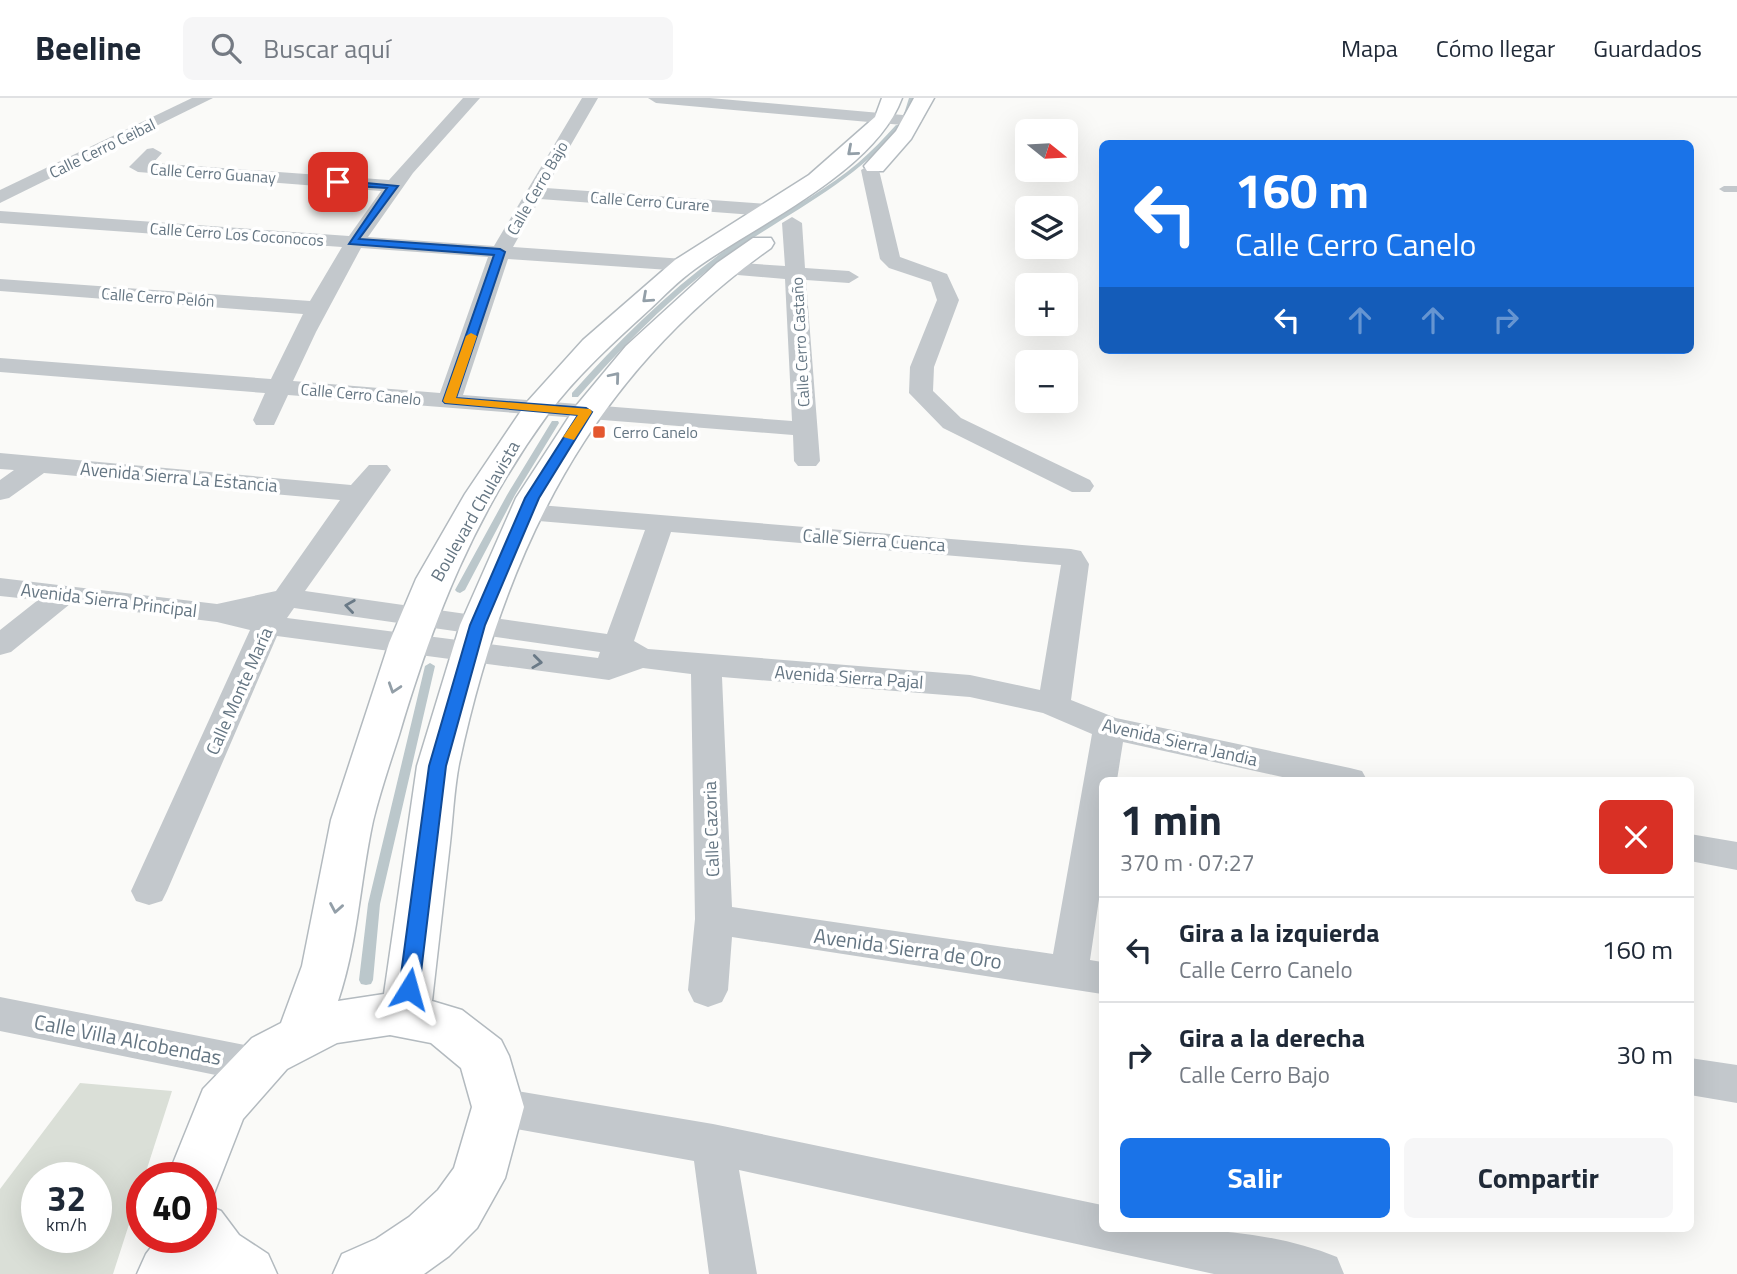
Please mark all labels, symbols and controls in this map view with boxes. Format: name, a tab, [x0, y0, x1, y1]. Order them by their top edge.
search box	[183, 17, 673, 80]
text: Beeline	[35, 23, 141, 73]
icon: search	[207, 29, 245, 67]
text: Buscar aquí	[263, 29, 390, 68]
text: Mapa	[1341, 30, 1398, 66]
text: Cómo llegar	[1436, 30, 1555, 66]
text: Guardados	[1593, 30, 1702, 66]
street label: Calle Cerro Ceibal	[45, 112, 159, 184]
north arrow	[1015, 119, 1078, 182]
map controls	[1015, 119, 1078, 413]
street label: Calle Cerro Bajo	[500, 137, 574, 239]
one-way arrow	[847, 143, 860, 155]
pin	[308, 152, 368, 212]
text: 160 m	[1235, 152, 1369, 227]
street label: Calle Cerro Guanay	[149, 157, 277, 189]
icon: arrive	[319, 163, 357, 201]
icon: left	[1120, 168, 1211, 259]
street label: Calle Cerro Curare	[590, 185, 710, 217]
button: layers	[1015, 196, 1078, 259]
street label: Calle Cerro Los Coconocos	[149, 216, 325, 252]
text: Calle Cerro Canelo	[1235, 220, 1477, 268]
button: +	[1015, 273, 1078, 336]
street label: Calle Cerro Castaño	[785, 276, 815, 408]
street label: Calle Cerro Pelón	[101, 281, 215, 313]
one-way arrow	[643, 290, 656, 302]
icon: left	[1268, 301, 1306, 339]
icon: ahead	[1341, 301, 1379, 339]
icon: ahead	[1414, 301, 1452, 339]
icon: right	[1487, 301, 1525, 339]
button: −	[1015, 350, 1078, 413]
one-way arrow	[607, 372, 619, 385]
street label: Calle Cerro Canelo	[300, 377, 422, 411]
place label: Cerro Canelo	[613, 420, 698, 444]
marker: Cerro Canelo	[591, 424, 607, 440]
street label: Boulevard Chulavista	[424, 436, 526, 586]
street label: Avenida Sierra La Estancia	[79, 455, 279, 499]
street label: Calle Sierra Cuenca	[802, 522, 946, 558]
street label: Avenida Sierra Principal	[19, 576, 199, 624]
one-way arrow	[344, 599, 356, 614]
street label: Calle Monte María	[199, 623, 279, 759]
one-way arrow	[532, 654, 543, 669]
street label: Avenida Sierra Pajal	[774, 658, 924, 696]
one-way arrow	[388, 682, 402, 694]
street label: Avenida Sierra Jandia	[1100, 711, 1260, 773]
street label: Calle Cazoria	[696, 781, 726, 877]
text: 1 min	[1120, 787, 1222, 851]
button: close	[1599, 800, 1673, 874]
text: 370 m · 07:27	[1120, 845, 1255, 880]
one-way arrow	[330, 902, 345, 914]
text: Gira a la izquierda	[1179, 913, 1380, 952]
street label: Avenida Sierra de Oro	[812, 919, 1004, 977]
text: 160 m	[1602, 930, 1673, 969]
icon: left	[1120, 931, 1158, 969]
position arrow	[372, 952, 446, 1026]
text: Calle Cerro Canelo	[1179, 952, 1353, 987]
street label: Calle Villa Alcobendas	[32, 1005, 224, 1073]
text: Gira a la derecha	[1179, 1018, 1365, 1057]
text: 30 m	[1616, 1035, 1673, 1074]
icon: right	[1120, 1036, 1158, 1074]
text: Calle Cerro Bajo	[1179, 1057, 1330, 1092]
button: Salir	[1120, 1138, 1390, 1218]
button: Compartir	[1404, 1138, 1673, 1218]
speed limit sign: 40	[126, 1162, 217, 1253]
text: 32	[47, 1171, 86, 1225]
text: km/h	[46, 1211, 87, 1238]

